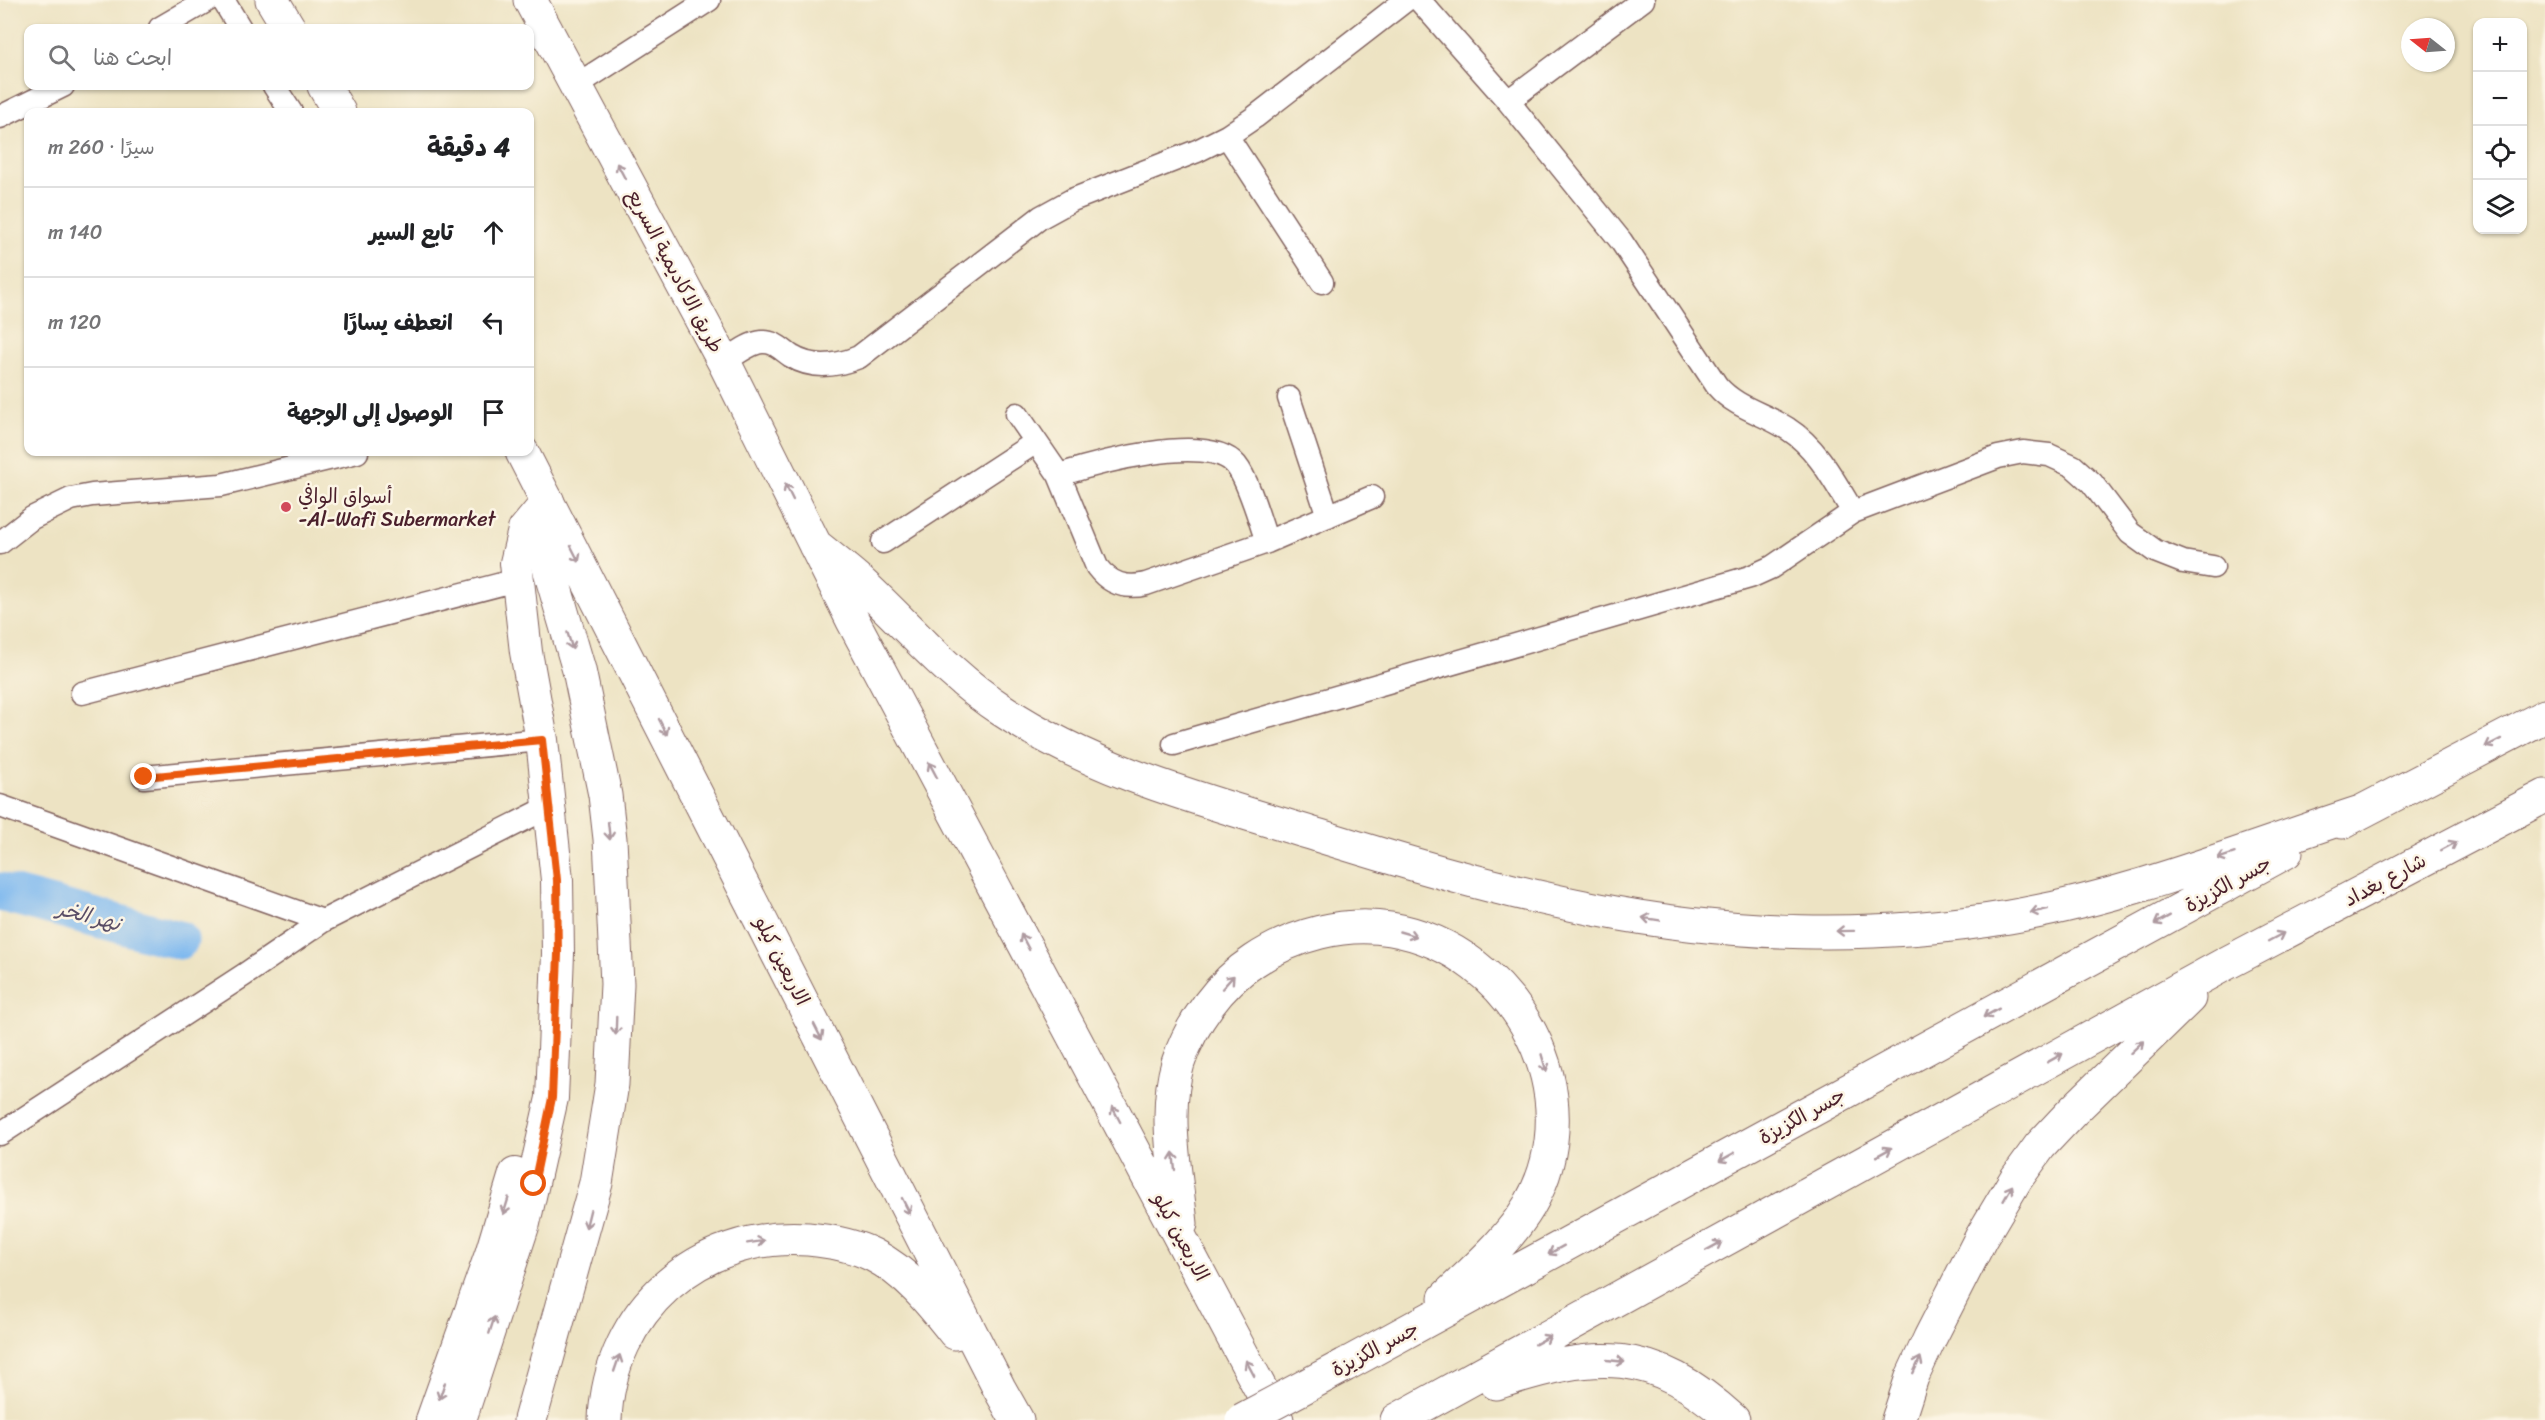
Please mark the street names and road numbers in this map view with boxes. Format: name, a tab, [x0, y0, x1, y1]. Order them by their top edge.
street label: طريق الاكاديمية السريع	[617, 182, 733, 360]
street label: شارع بغداد	[2337, 844, 2433, 916]
street label: جسر الكزيزة	[2178, 846, 2278, 922]
street label: الاربعين كيلو	[744, 909, 820, 1012]
street label: جسر الكزيزة	[1752, 1078, 1852, 1154]
street label: الاربعين كيلو	[1142, 1185, 1219, 1288]
street label: جسر الكزيزة	[1325, 1311, 1425, 1387]

